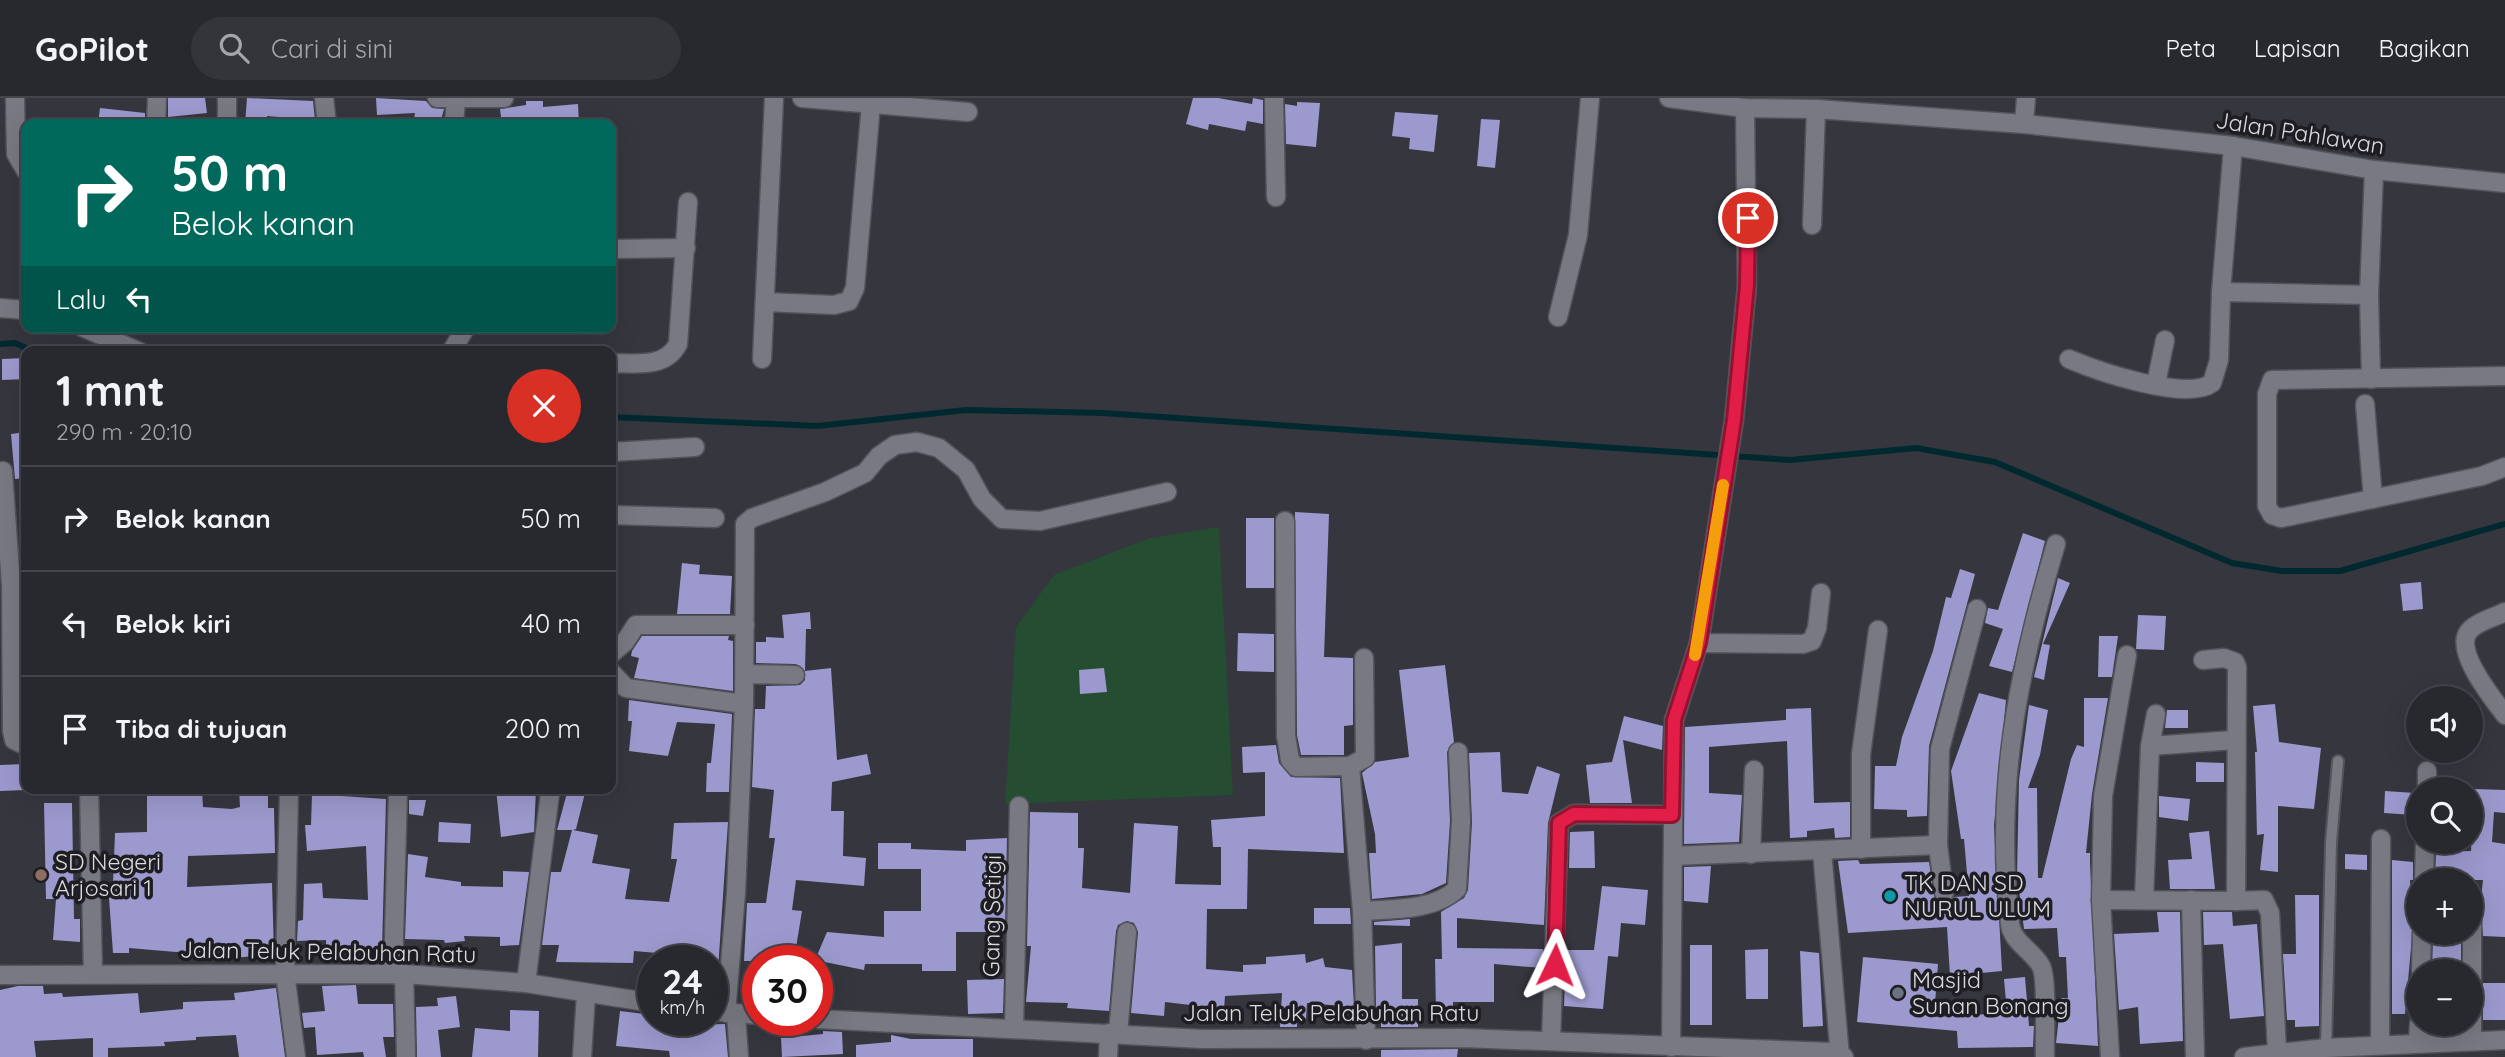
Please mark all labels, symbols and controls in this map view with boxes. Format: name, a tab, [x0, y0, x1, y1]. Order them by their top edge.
search box	[191, 17, 681, 80]
text: GoPilot	[35, 28, 149, 69]
icon: search	[215, 29, 253, 67]
text: Cari di sini	[271, 32, 393, 65]
text: Peta	[2165, 33, 2216, 63]
text: Lapisan	[2254, 33, 2341, 63]
text: Bagikan	[2379, 33, 2470, 63]
street label: Jalan Pahlawan	[2214, 105, 2386, 160]
text: 50 m	[171, 142, 288, 203]
icon: right	[56, 147, 147, 238]
pin	[1718, 188, 1778, 248]
icon: arrive	[1729, 199, 1767, 237]
text: Belok kanan	[171, 203, 355, 243]
icon: left	[120, 280, 158, 318]
text: Lalu	[56, 283, 106, 316]
text: 1 mnt	[56, 364, 165, 417]
button: close	[507, 369, 581, 443]
text: 290 m · 20:10	[56, 417, 192, 446]
icon: right	[56, 500, 94, 538]
text: Belok kanan	[115, 502, 271, 535]
text: 50 m	[521, 502, 581, 535]
icon: left	[56, 605, 94, 643]
text: Belok kiri	[115, 607, 231, 640]
text: 40 m	[521, 607, 581, 640]
map controls	[2406, 686, 2483, 1036]
button: sound	[2406, 686, 2483, 763]
icon: arrive	[56, 710, 94, 748]
text: Tiba di tujuan	[115, 712, 287, 745]
text: 200 m	[505, 712, 581, 745]
button: search	[2406, 777, 2483, 854]
place label: SD Negeri Arjosari 1	[55, 847, 161, 902]
street label: Gang Setigi	[976, 855, 1007, 977]
marker: SD Negeri Arjosari 1	[33, 867, 49, 883]
place label: TK DAN SD NURUL ULUM	[1904, 868, 2051, 923]
button: +	[2406, 868, 2483, 945]
marker: TK DAN SD NURUL ULUM	[1882, 888, 1898, 904]
position arrow	[1518, 928, 1592, 1002]
street label: Jalan Teluk Pelabuhan Ratu	[180, 934, 476, 969]
speed limit sign: 30	[742, 945, 833, 1036]
text: 24	[662, 959, 703, 1003]
button: −	[2406, 959, 2483, 1036]
place label: Masjid Sunan Bonang	[1912, 965, 2069, 1020]
marker: Masjid Sunan Bonang	[1890, 985, 1906, 1001]
text: km/h	[660, 996, 705, 1019]
street label: Jalan Teluk Pelabuhan Ratu	[1183, 998, 1479, 1027]

